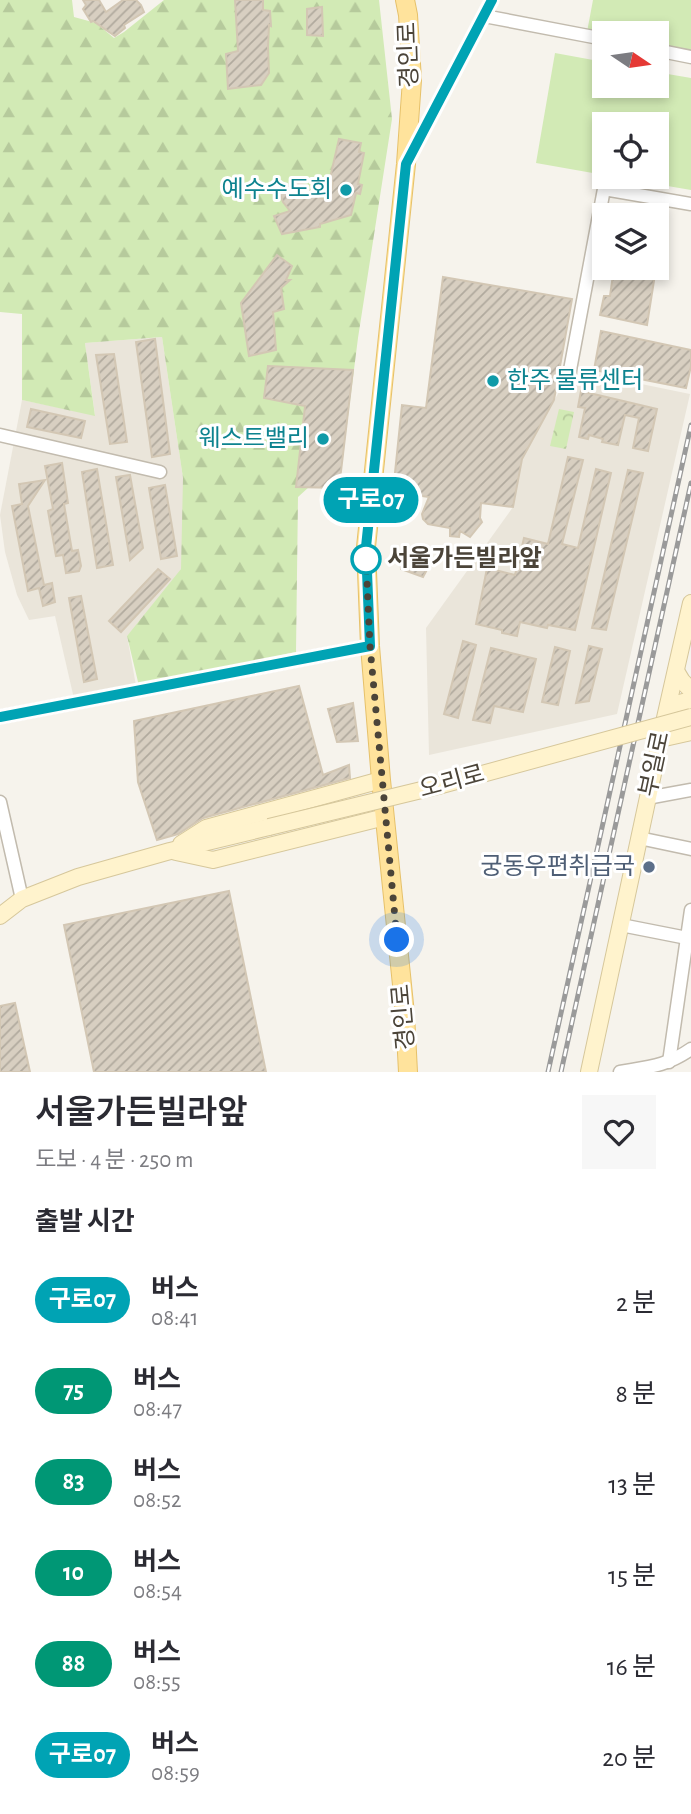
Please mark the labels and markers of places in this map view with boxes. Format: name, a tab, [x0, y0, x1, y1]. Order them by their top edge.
place label: 예수수도회	[222, 177, 332, 202]
marker: 예수수도회	[338, 182, 354, 198]
place label: 한주 물류센터	[507, 368, 643, 393]
marker: 한주 물류센터	[485, 373, 501, 389]
place label: 웨스트밸리	[199, 426, 309, 451]
marker: 웨스트밸리	[315, 431, 331, 447]
marker: 서울가든빌라앞	[351, 544, 381, 574]
place label: 서울가든빌라앞	[387, 545, 542, 571]
place label: 궁동우편취급국	[480, 854, 635, 879]
marker: 궁동우편취급국	[641, 859, 657, 875]

